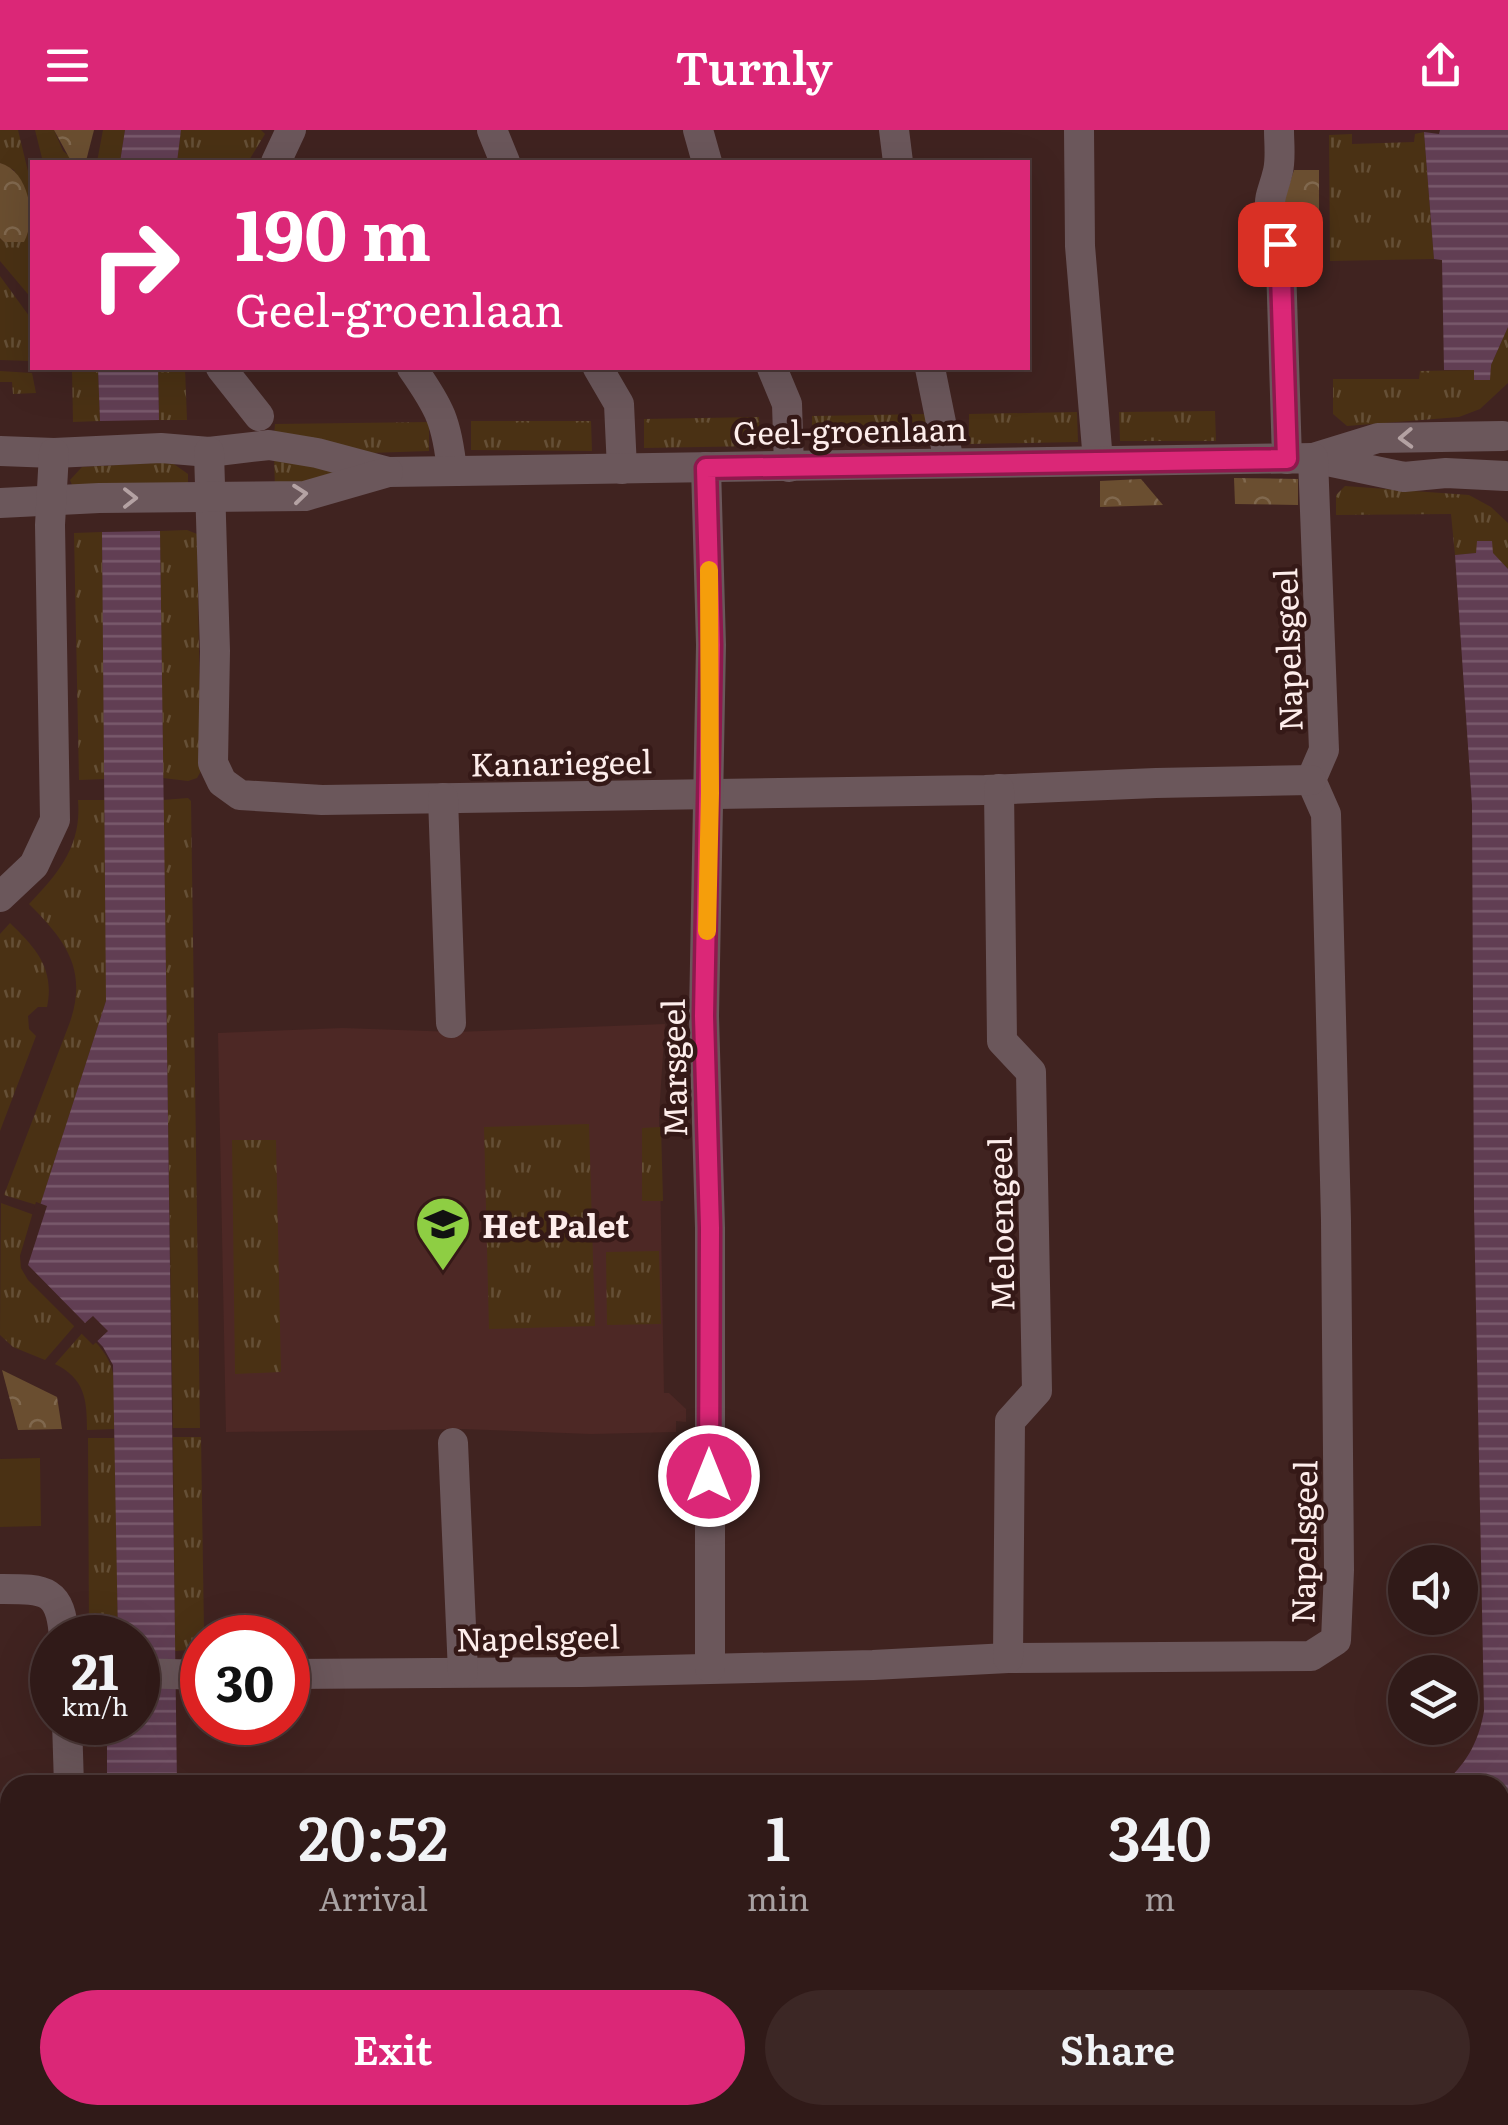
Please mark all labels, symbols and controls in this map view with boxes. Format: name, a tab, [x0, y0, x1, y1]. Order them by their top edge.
text: Turnly	[675, 32, 833, 99]
icon: menu	[40, 38, 95, 93]
icon: share	[1413, 38, 1468, 93]
text: 190 m	[235, 179, 431, 283]
icon: right	[70, 200, 200, 330]
pin	[1238, 202, 1323, 287]
icon: arrive	[1253, 217, 1308, 272]
text: Geel-groenlaan	[235, 274, 564, 341]
street label: Geel-groenlaan	[733, 403, 967, 455]
one-way arrow	[1397, 427, 1413, 448]
one-way arrow	[292, 484, 308, 506]
one-way arrow	[122, 487, 138, 509]
street label: Napelsgeel	[1259, 567, 1313, 733]
street label: Kanariegeel	[470, 735, 652, 787]
street label: Marsgeel	[647, 998, 697, 1138]
street label: Meloengeel	[973, 1136, 1025, 1312]
school or university icon: Het Palet	[413, 1194, 473, 1273]
place label: Het Palet	[482, 1200, 629, 1248]
position arrow	[657, 1424, 761, 1528]
street label: Napelsgeel	[1277, 1460, 1327, 1624]
map controls	[1388, 1545, 1478, 1745]
button: sound	[1388, 1545, 1478, 1635]
street label: Napelsgeel	[456, 1611, 620, 1661]
speed limit sign: 30	[180, 1615, 310, 1745]
text: 21	[71, 1631, 119, 1705]
button: layers	[1388, 1655, 1478, 1745]
text: km/h	[62, 1687, 128, 1724]
text: 20:52	[298, 1790, 448, 1879]
text: 1	[766, 1790, 790, 1879]
text: 340	[1108, 1790, 1212, 1879]
text: Arrival	[319, 1873, 428, 1921]
text: min	[747, 1873, 810, 1921]
text: m	[1144, 1873, 1175, 1921]
button: Exit	[40, 1990, 745, 2105]
button: Share	[765, 1990, 1470, 2105]

